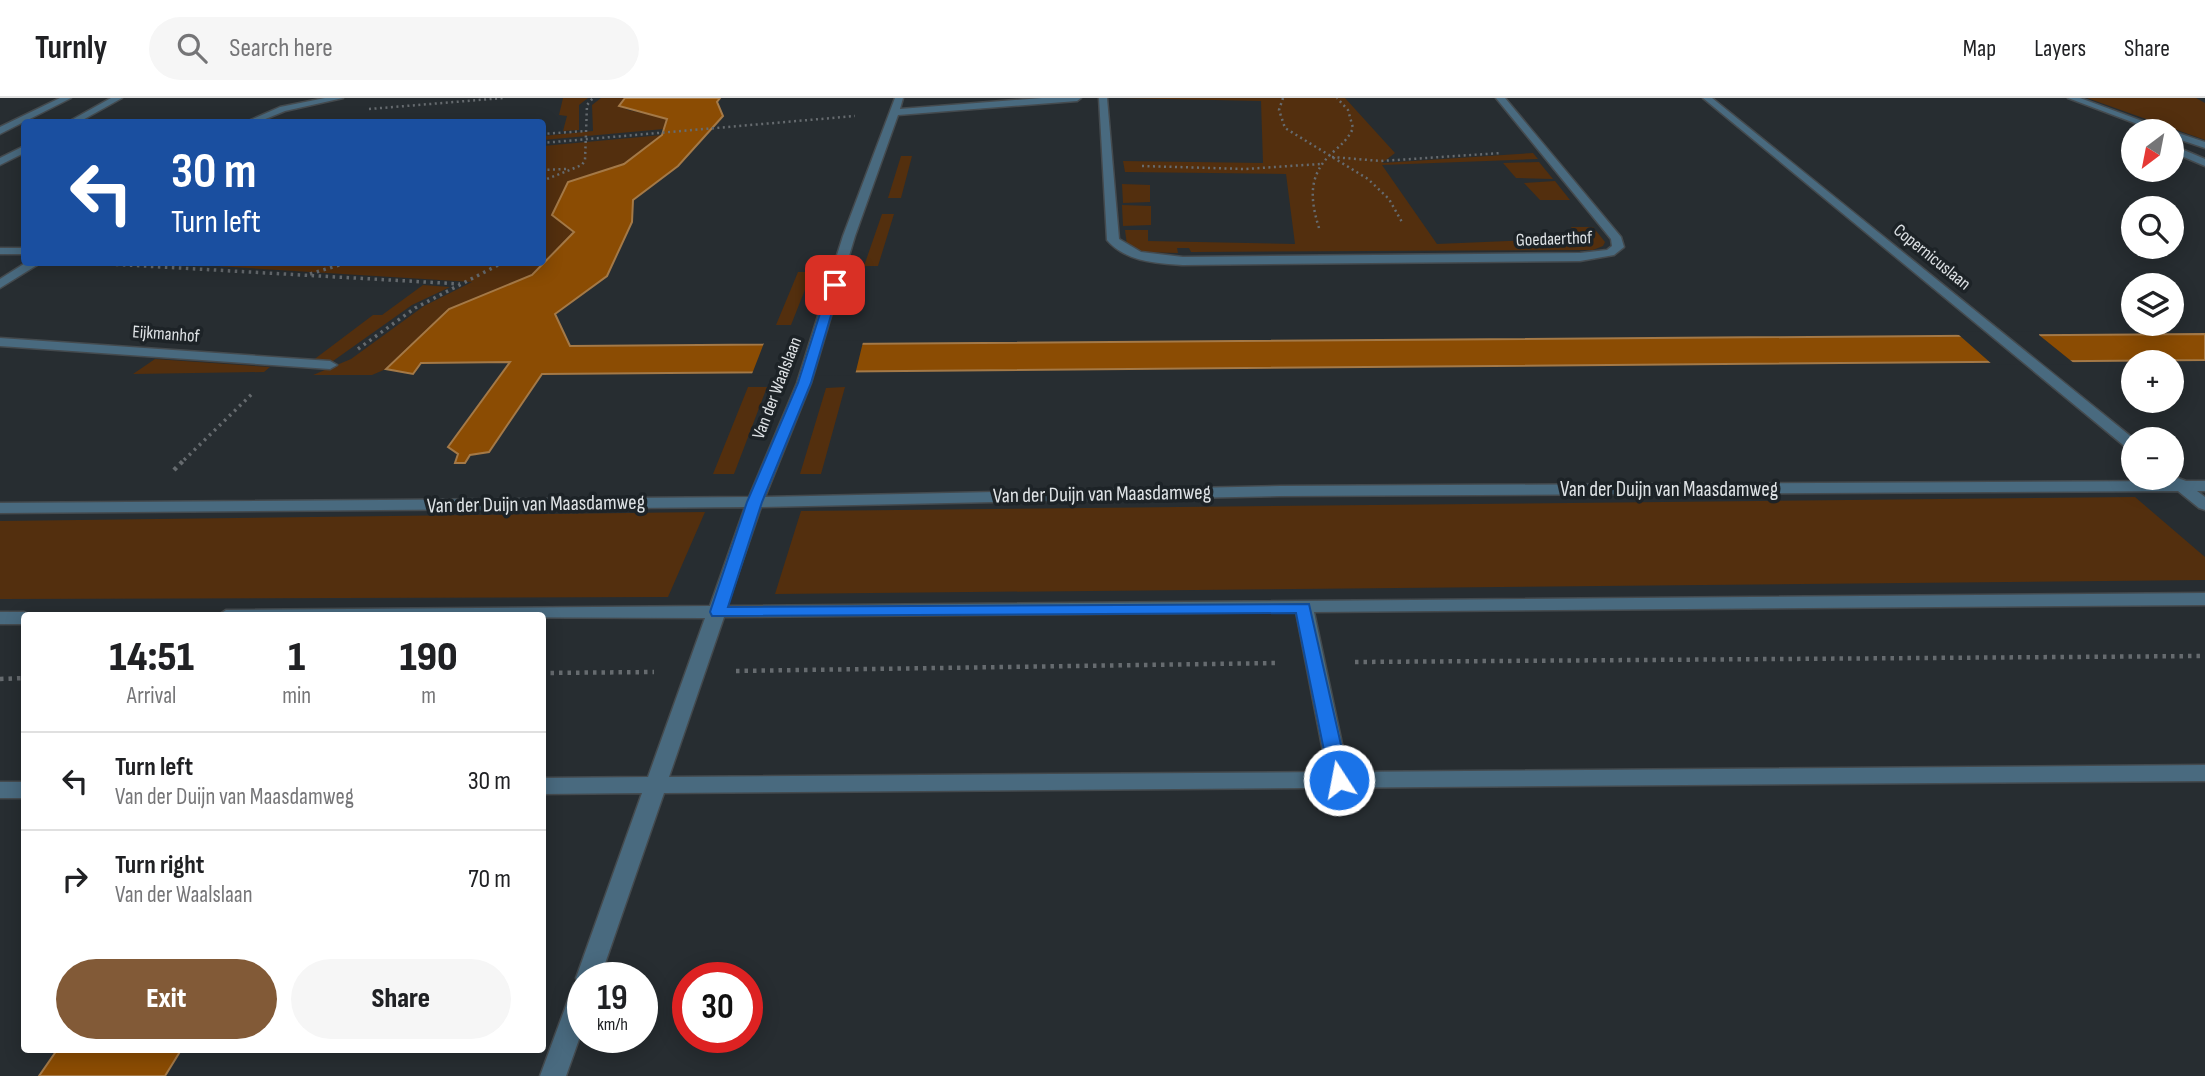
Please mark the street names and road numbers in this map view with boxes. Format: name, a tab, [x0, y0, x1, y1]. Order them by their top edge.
street label: Copernicuslaan	[1889, 220, 1975, 294]
street label: Goedaerthof	[1515, 227, 1593, 251]
street label: Eijkmanhof	[132, 321, 201, 347]
street label: Van der Waalslaan	[748, 334, 806, 442]
street label: Van der Duijn van Maasdamweg	[1560, 477, 1778, 502]
street label: Van der Duijn van Maasdamweg	[993, 480, 1211, 508]
street label: Van der Duijn van Maasdamweg	[427, 490, 645, 518]

